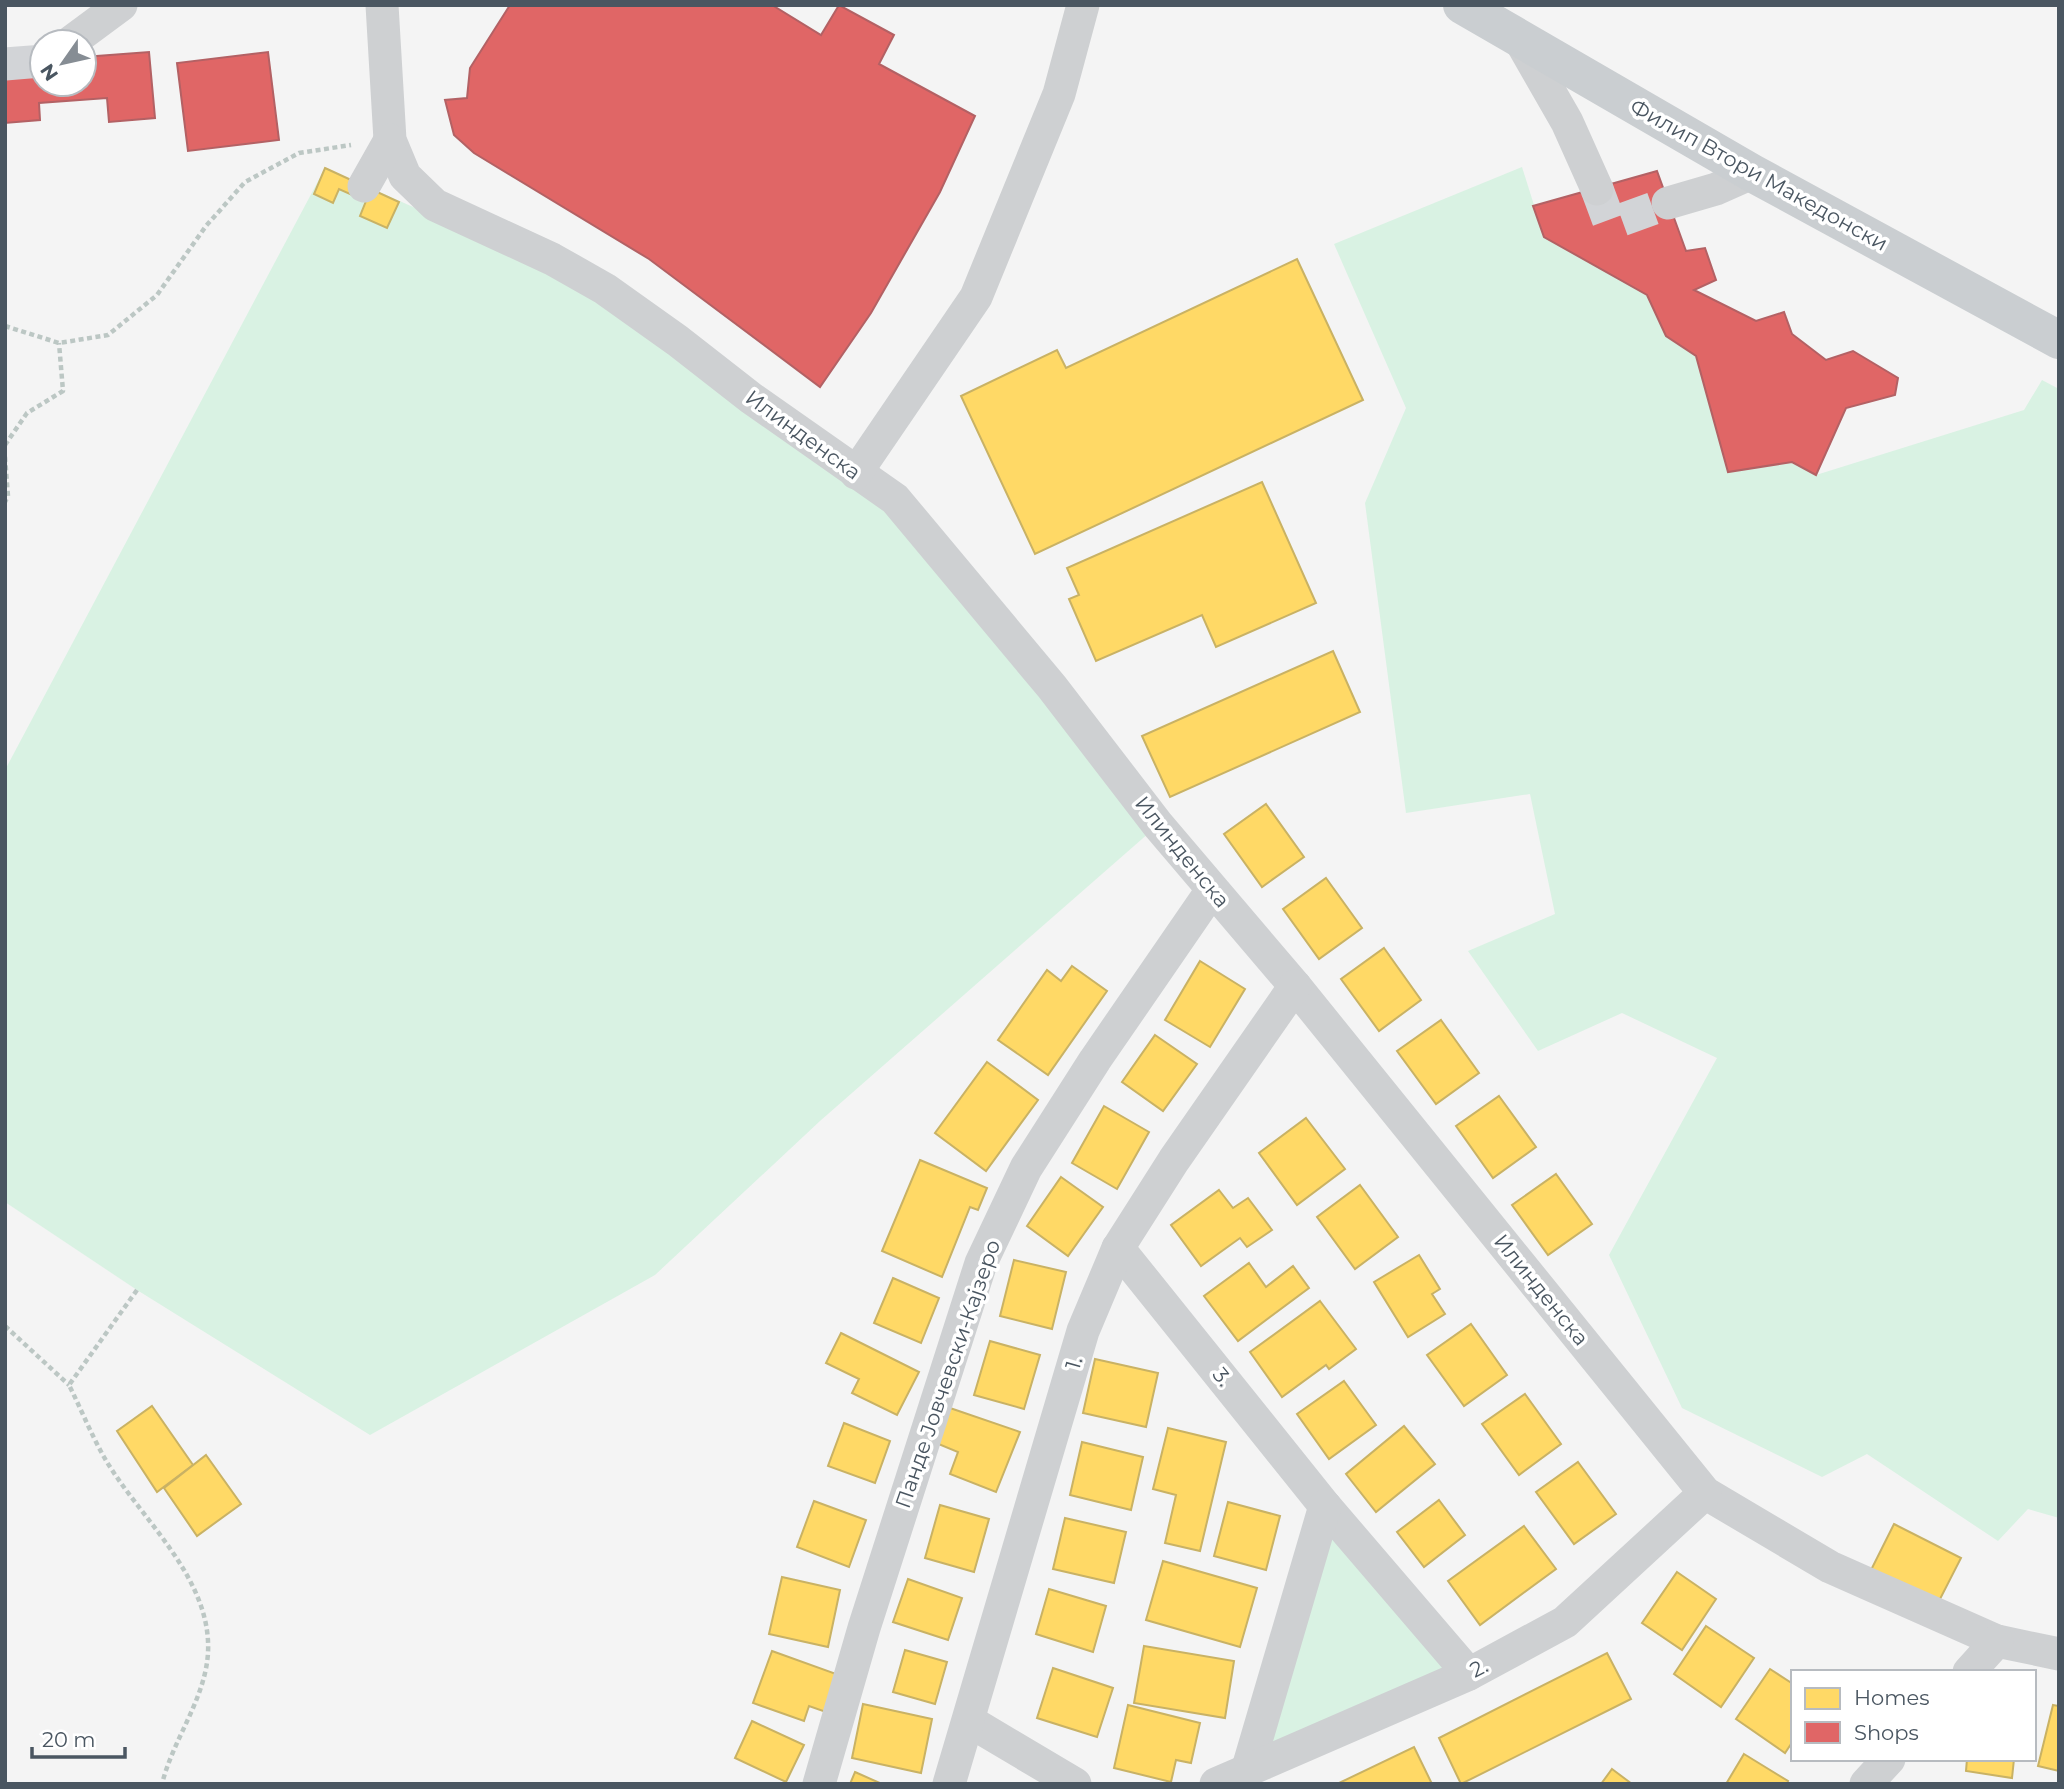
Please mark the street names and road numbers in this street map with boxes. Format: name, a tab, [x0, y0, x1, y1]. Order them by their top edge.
street label: Филип Втори Македонски	[1626, 93, 1892, 256]
street label: Илинденска	[741, 384, 866, 485]
street label: Илинденска	[1130, 791, 1235, 912]
street label: Илинденска	[1489, 1229, 1594, 1350]
street label: Панде Јовчевски-Кајзеро	[890, 1236, 1005, 1511]
street label: 1.	[1060, 1354, 1087, 1372]
street label: 3.	[1208, 1362, 1237, 1391]
street label: 2.	[1466, 1653, 1492, 1682]

